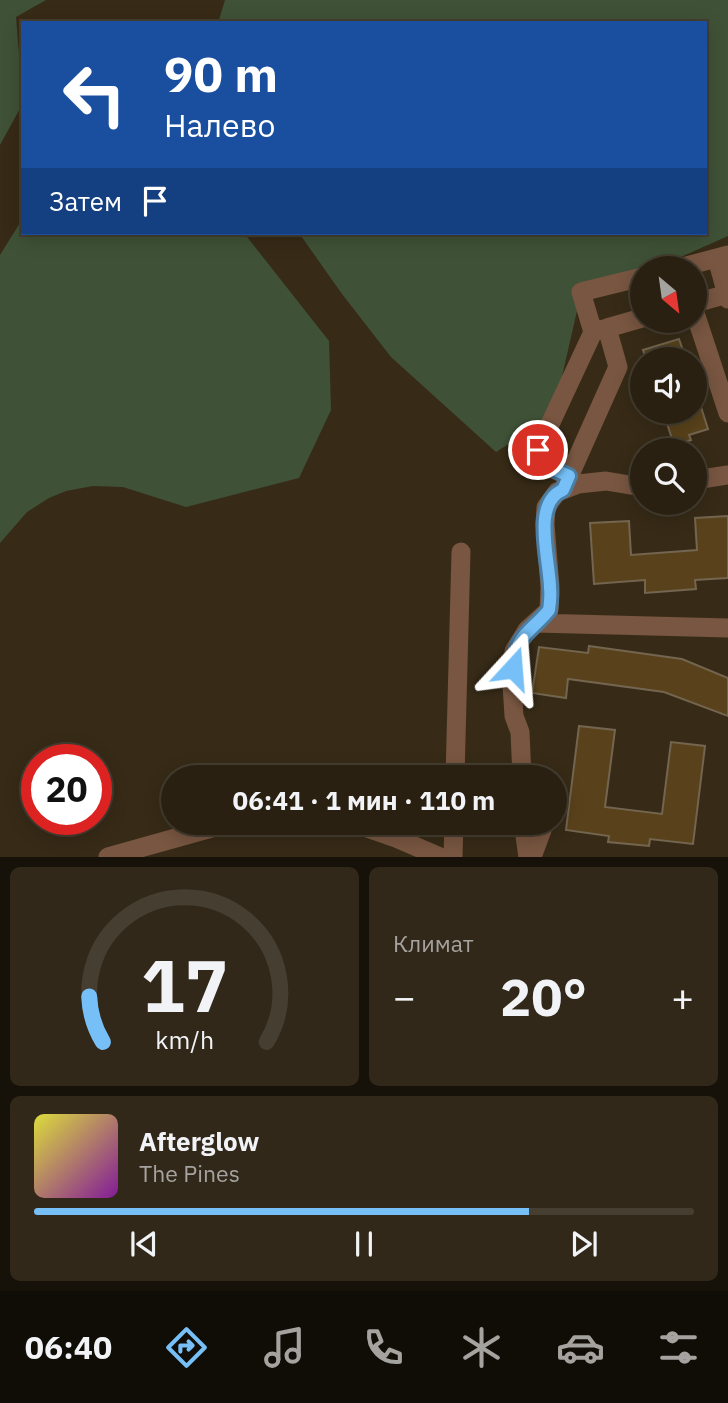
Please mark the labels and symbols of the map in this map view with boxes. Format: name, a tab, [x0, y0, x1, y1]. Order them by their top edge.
north arrow	[630, 256, 707, 332]
pin	[508, 420, 568, 480]
position arrow	[476, 631, 550, 705]
speed limit sign: 20	[21, 744, 112, 835]

